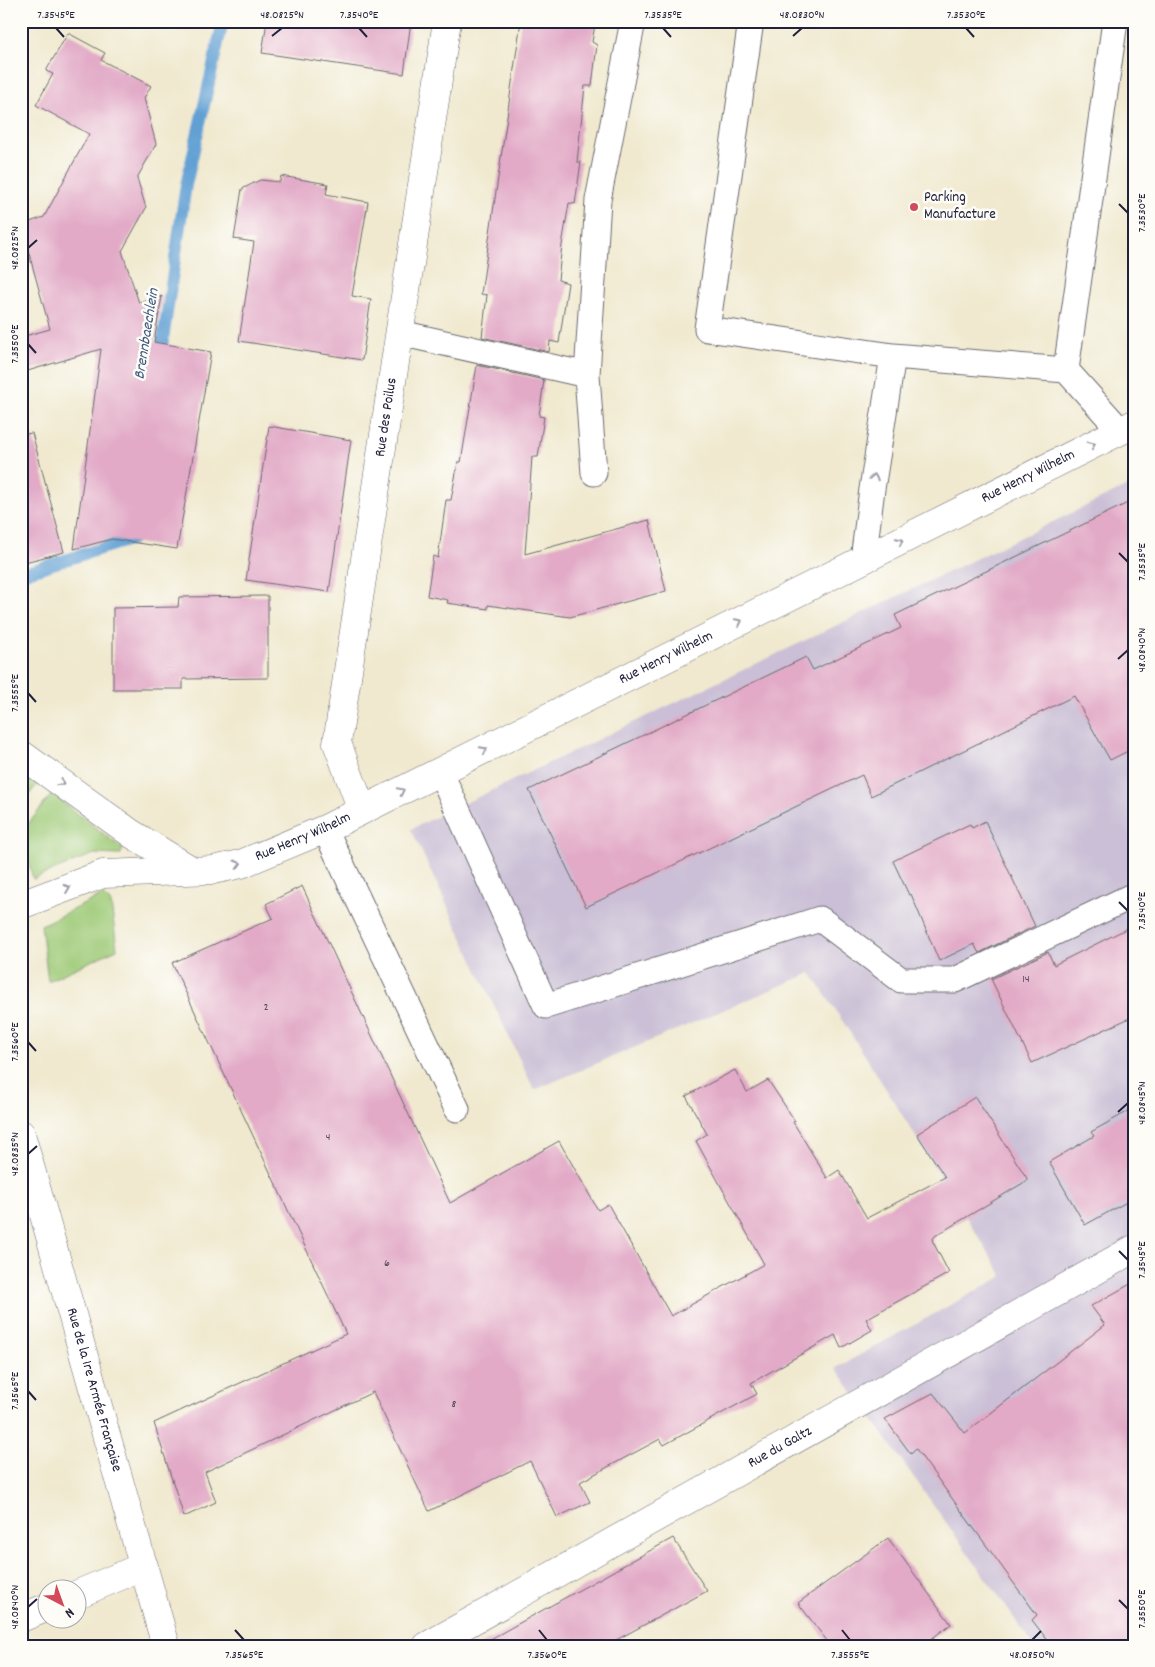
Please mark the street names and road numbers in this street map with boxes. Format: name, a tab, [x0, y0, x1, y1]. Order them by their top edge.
street label: Rue des Poilus	[370, 376, 404, 458]
street label: Rue Henry Wilhelm	[978, 444, 1079, 510]
street label: Rue Henry Wilhelm	[616, 625, 717, 691]
street label: Rue Henry Wilhelm	[252, 807, 355, 868]
street label: Rue de la 1re Armée Française	[60, 1305, 127, 1475]
street label: Rue du Galtz	[744, 1421, 816, 1474]

